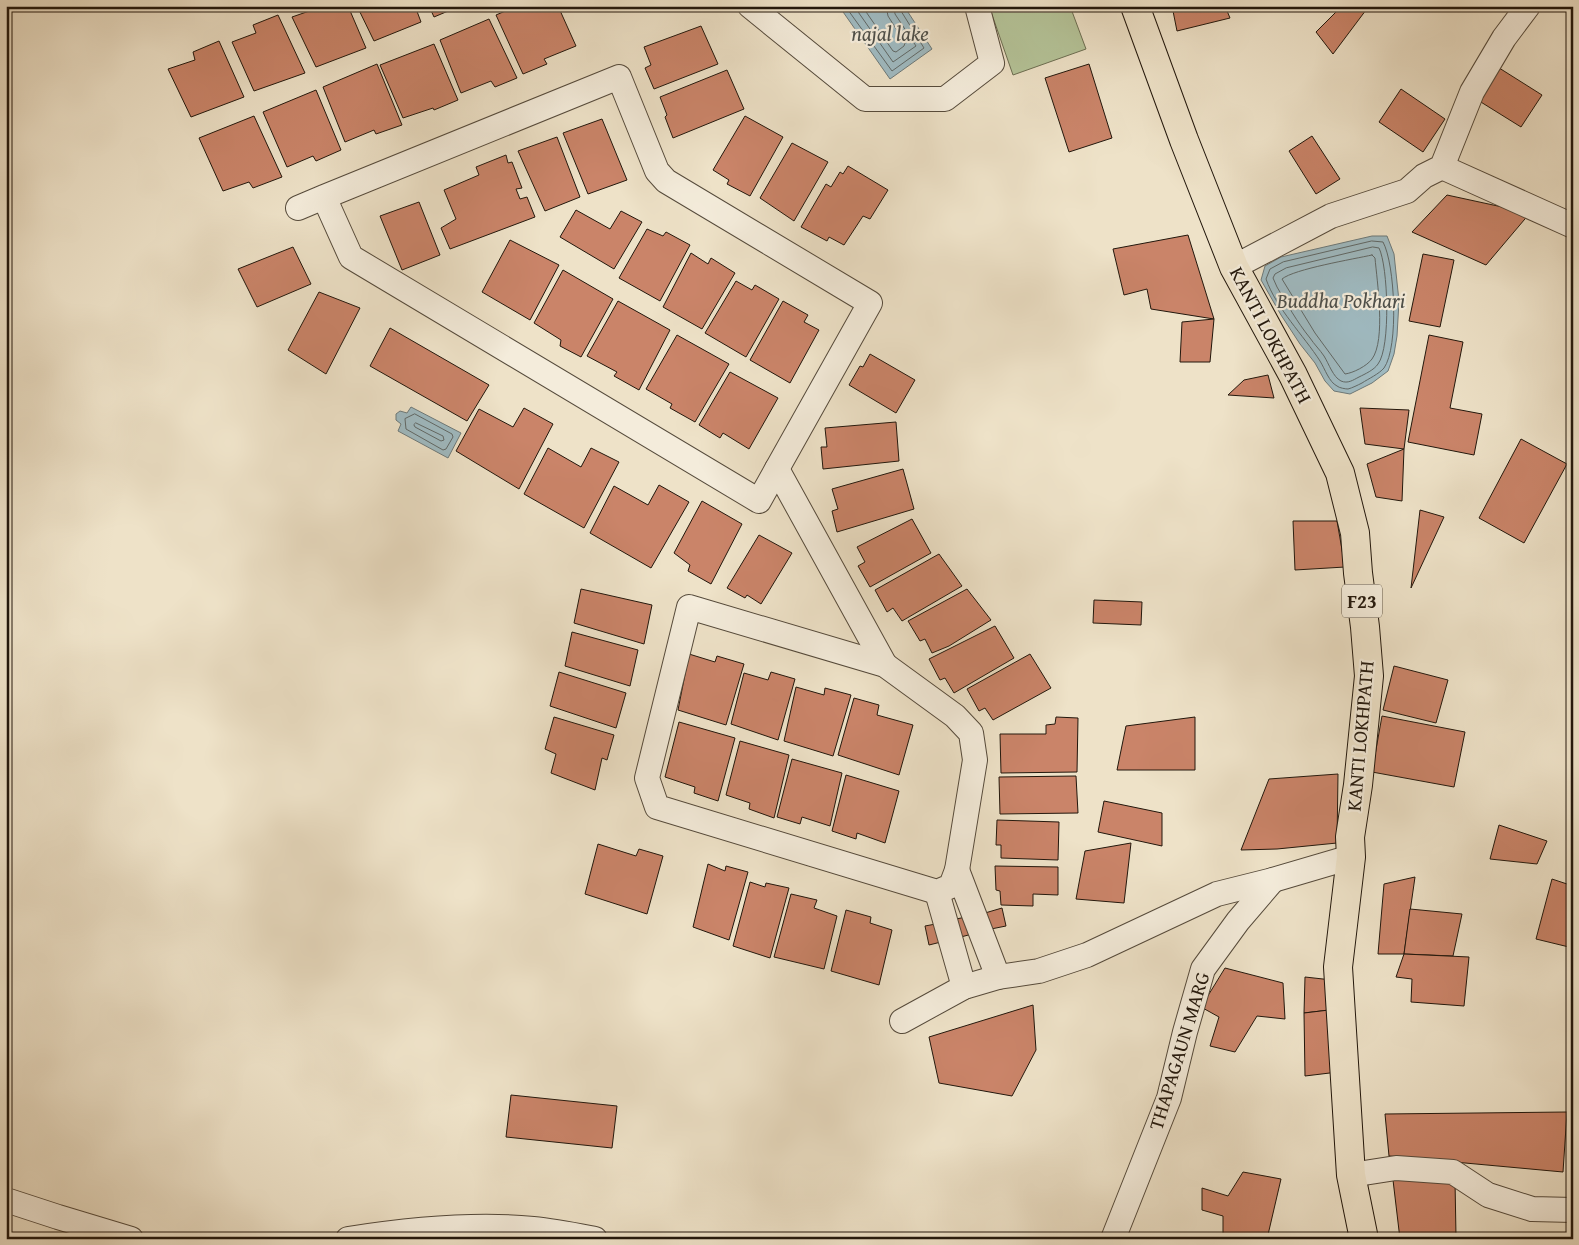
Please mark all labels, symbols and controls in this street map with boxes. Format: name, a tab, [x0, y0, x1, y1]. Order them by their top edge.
water label: najal lake	[851, 18, 929, 49]
street label: KANTI LOKHPATH	[1223, 261, 1320, 408]
water label: Buddha Pokhari	[1276, 285, 1406, 316]
road number: F23	[1342, 584, 1382, 618]
street label: KANTI LOKHPATH	[1338, 659, 1381, 812]
street label: THAPAGAUN MARG	[1141, 968, 1216, 1133]

